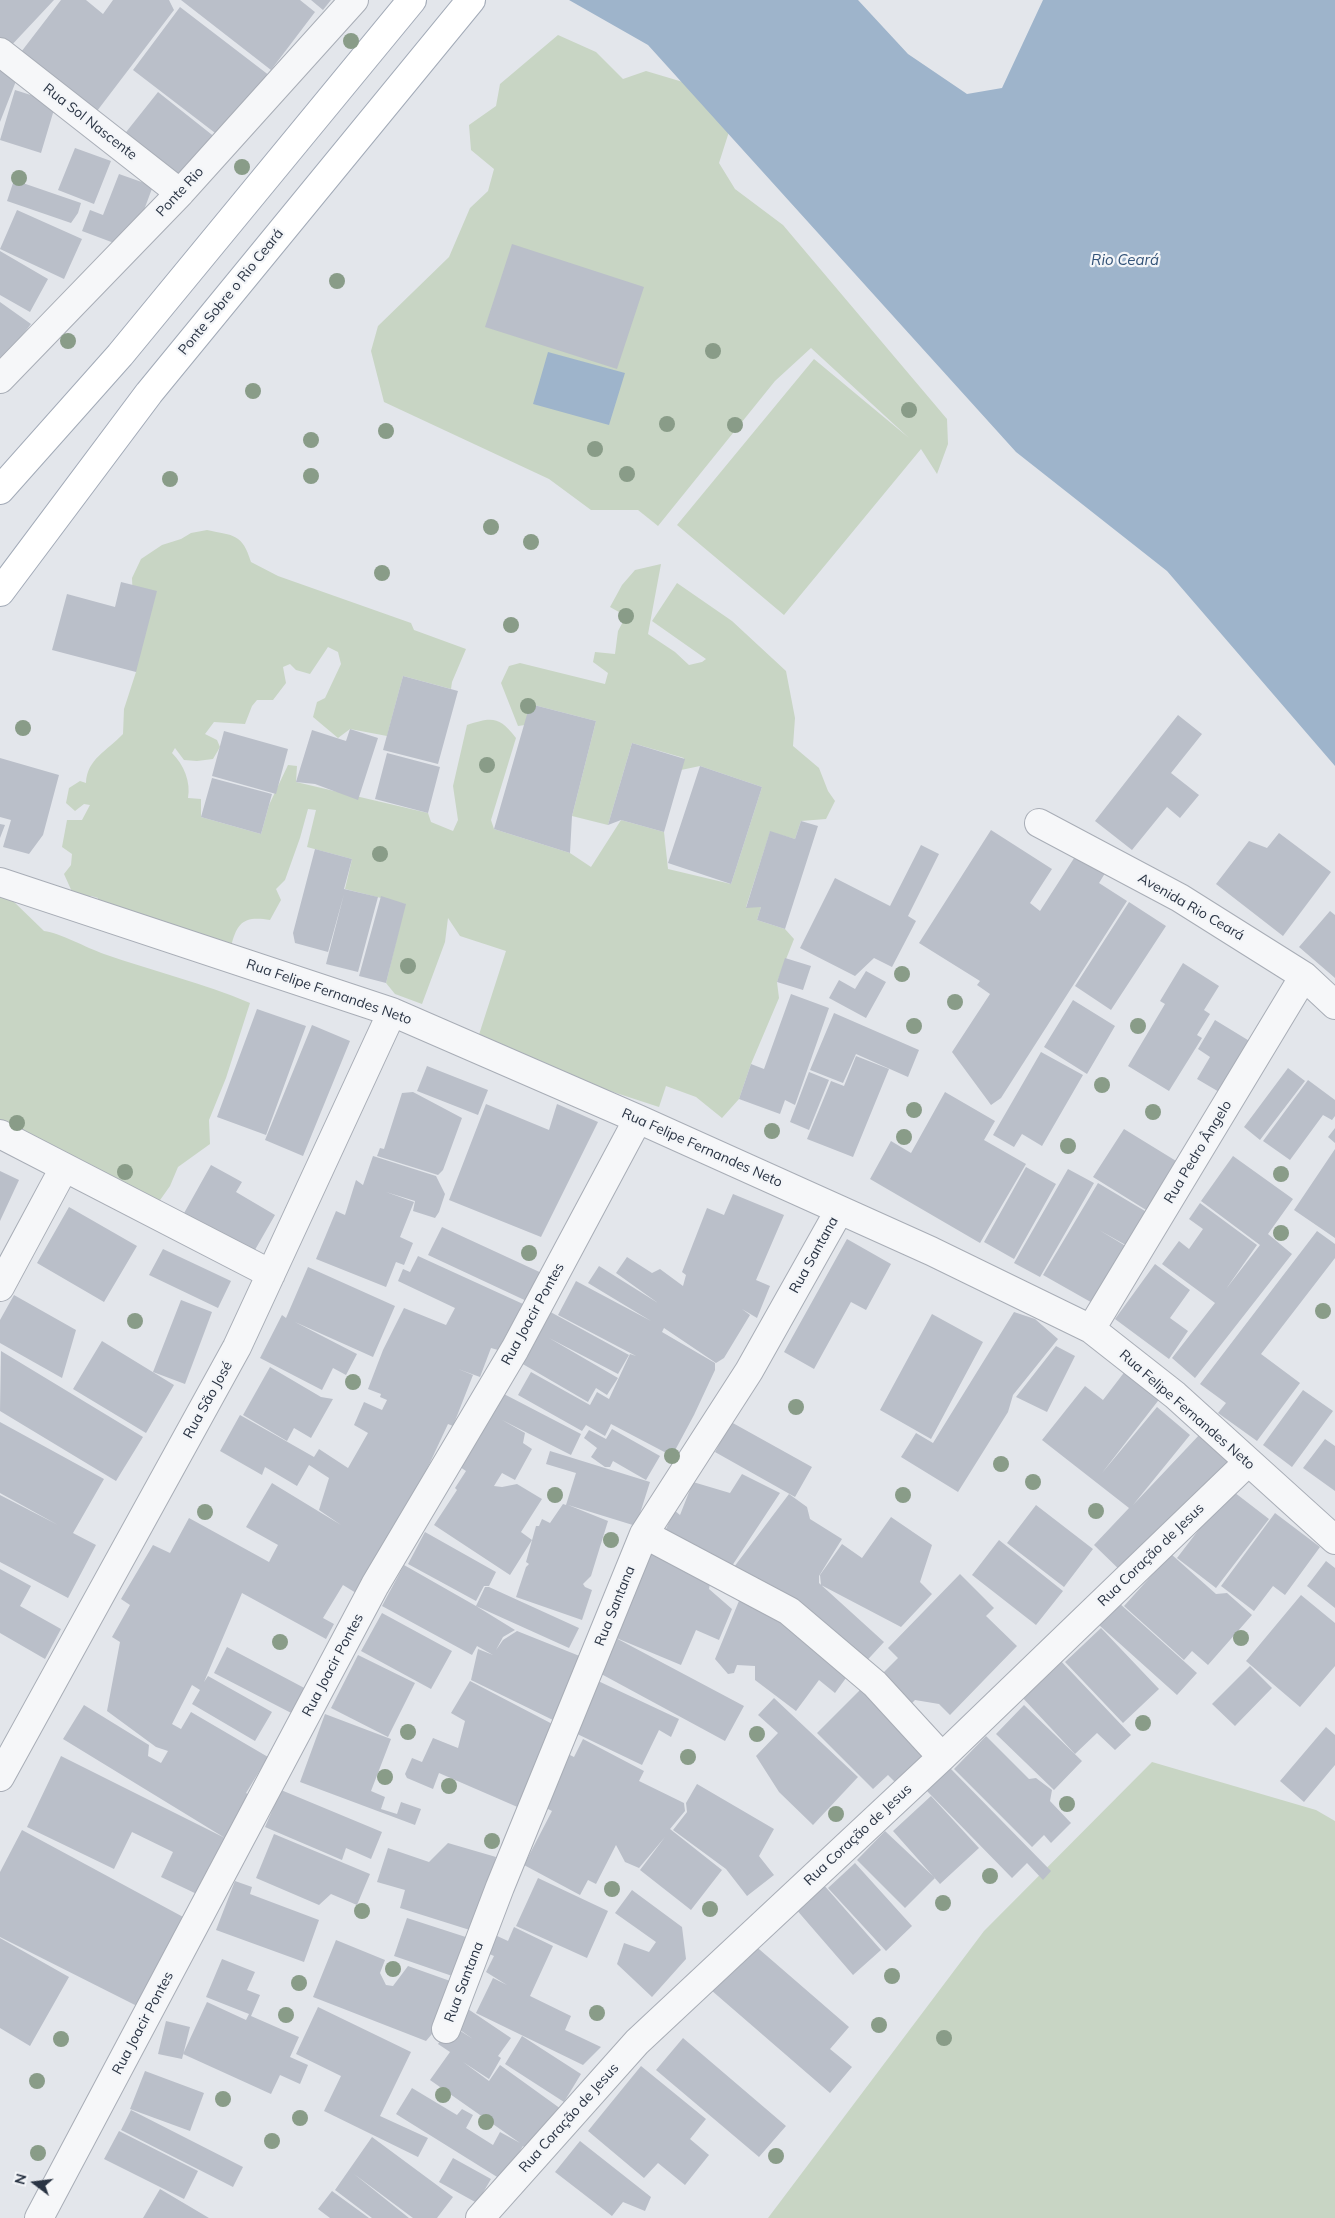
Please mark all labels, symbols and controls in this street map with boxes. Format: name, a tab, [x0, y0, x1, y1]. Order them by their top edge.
street label: Rua Sol Nascente	[40, 80, 140, 164]
street label: Ponte Rio	[153, 164, 207, 220]
street label: Ponte Sobre o Rio Ceará	[175, 226, 287, 358]
water label: Rio Ceará	[1091, 251, 1159, 269]
street label: Avenida Rio Ceará	[1135, 870, 1247, 944]
street label: Rua Felipe Fernandes Neto	[244, 956, 414, 1028]
street label: Rua Pedro Ângelo	[1161, 1097, 1235, 1207]
street label: Rua Felipe Fernandes Neto	[619, 1105, 785, 1191]
street label: Rua Santana	[786, 1214, 842, 1296]
street label: Rua Joacir Pontes	[498, 1260, 568, 1368]
street label: Rua Felipe Fernandes Neto	[1116, 1347, 1258, 1473]
street label: Rua São José	[180, 1358, 236, 1442]
street label: Rua Coração de Jesus	[1094, 1500, 1208, 1610]
street label: Rua Santana	[591, 1563, 639, 1649]
street label: Rua Joacir Pontes	[299, 1611, 367, 1719]
street label: Rua Coração de Jesus	[801, 1781, 915, 1889]
street label: Rua Santana	[441, 1939, 487, 2025]
street label: Rua Joacir Pontes	[109, 1969, 177, 2077]
street label: Rua Coração de Jesus	[516, 2060, 622, 2176]
north arrow	[10, 2158, 60, 2208]
text: N	[10, 2172, 31, 2187]

